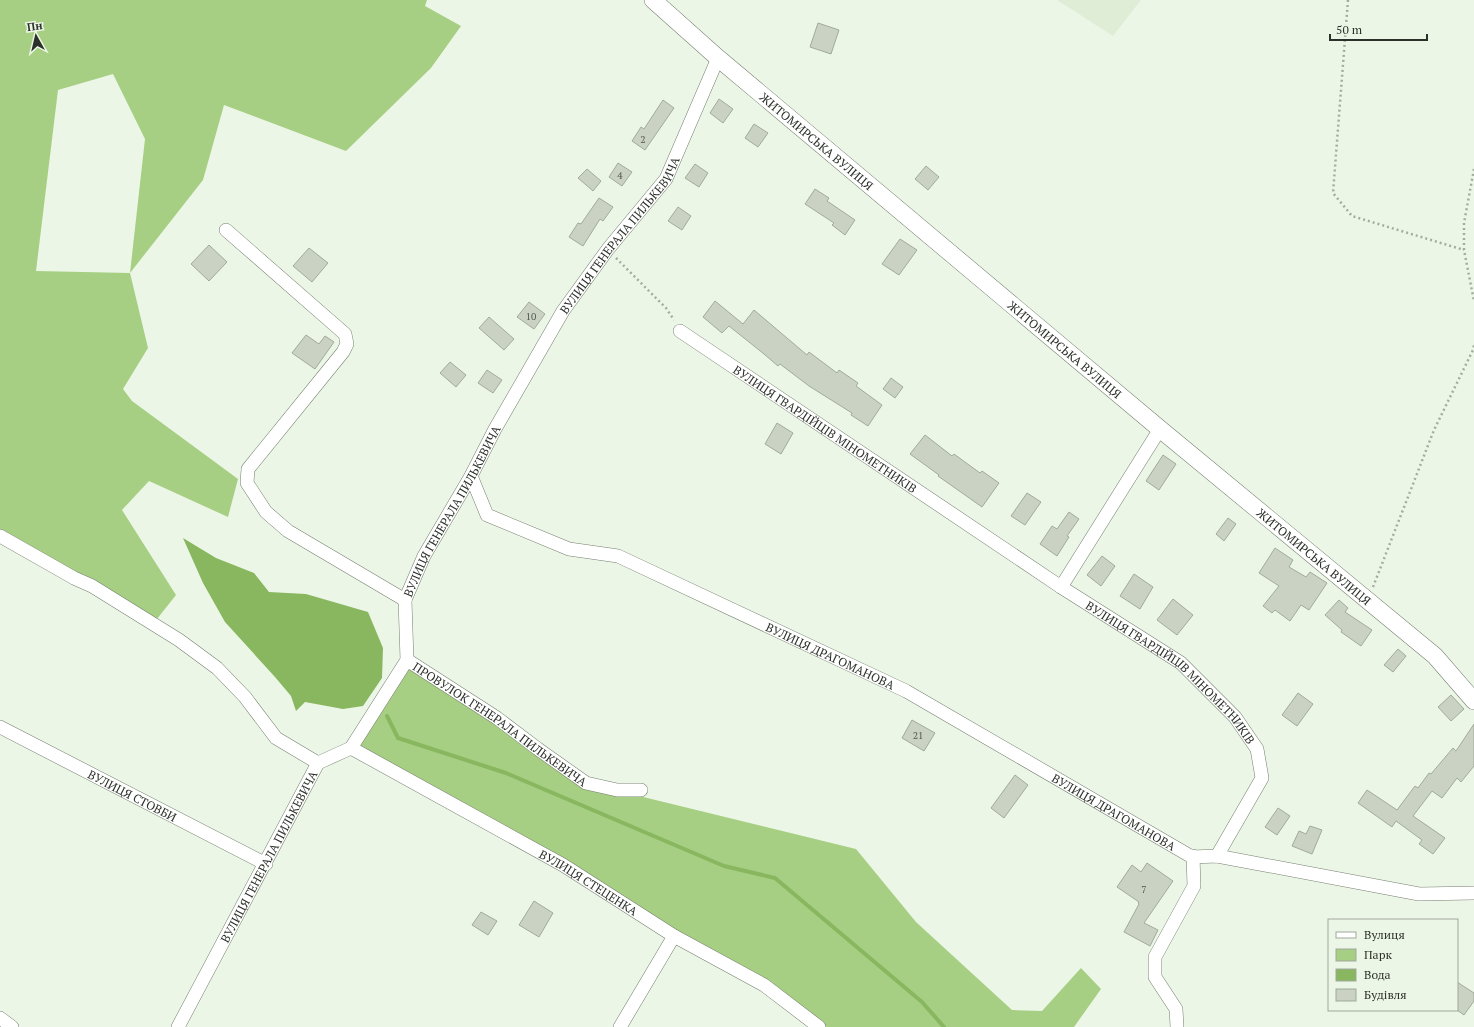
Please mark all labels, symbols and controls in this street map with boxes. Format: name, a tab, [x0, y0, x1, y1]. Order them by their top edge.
north arrow	[16, 16, 56, 56]
scale bar	[1330, 16, 1427, 42]
text: Пн	[26, 18, 43, 34]
text: 50 m	[1336, 22, 1363, 37]
street label: ЖИТОМИРСЬКА ВУЛИЦЯ	[757, 89, 877, 193]
house number: 2	[640, 133, 646, 146]
street label: ВУЛИЦЯ ГЕНЕРАЛА ПИЛЬКЕВИЧА	[556, 154, 683, 316]
house number: 4	[617, 169, 623, 182]
street label: ЖИТОМИРСЬКА ВУЛИЦЯ	[1005, 297, 1125, 401]
house number: 10	[526, 310, 536, 323]
street label: ВУЛИЦЯ ГВАРДІЙЦІВ МІНОМЕТНИКІВ	[731, 362, 920, 496]
street label: ВУЛИЦЯ ГЕНЕРАЛА ПИЛЬКЕВИЧА	[400, 422, 504, 599]
street label: ЖИТОМИРСЬКА ВУЛИЦЯ	[1254, 505, 1375, 608]
street label: ВУЛИЦЯ ГВАРДІЙЦІВ МІНОМЕТНИКІВ	[1083, 597, 1258, 746]
street label: ВУЛИЦЯ ДРАГОМАНОВА	[764, 619, 898, 693]
street label: ПРОВУЛОК ГЕНЕРАЛА ПИЛЬКЕВИЧА	[410, 659, 591, 789]
house number: 21	[913, 729, 923, 742]
street label: ВУЛИЦЯ СТОВБИ	[86, 766, 180, 824]
street label: ВУЛИЦЯ ГЕНЕРАЛА ПИЛЬКЕВИЧА	[217, 767, 320, 945]
street label: ВУЛИЦЯ ДРАГОМАНОВА	[1049, 770, 1179, 854]
street label: ВУЛИЦЯ СТЕЦЕНКА	[537, 846, 641, 919]
house number: 7	[1141, 883, 1147, 896]
legend	[1328, 919, 1458, 1011]
text: Вулиця	[1364, 927, 1405, 942]
text: Парк	[1364, 947, 1392, 962]
text: Вода	[1364, 967, 1391, 982]
text: Будівля	[1364, 987, 1407, 1002]

